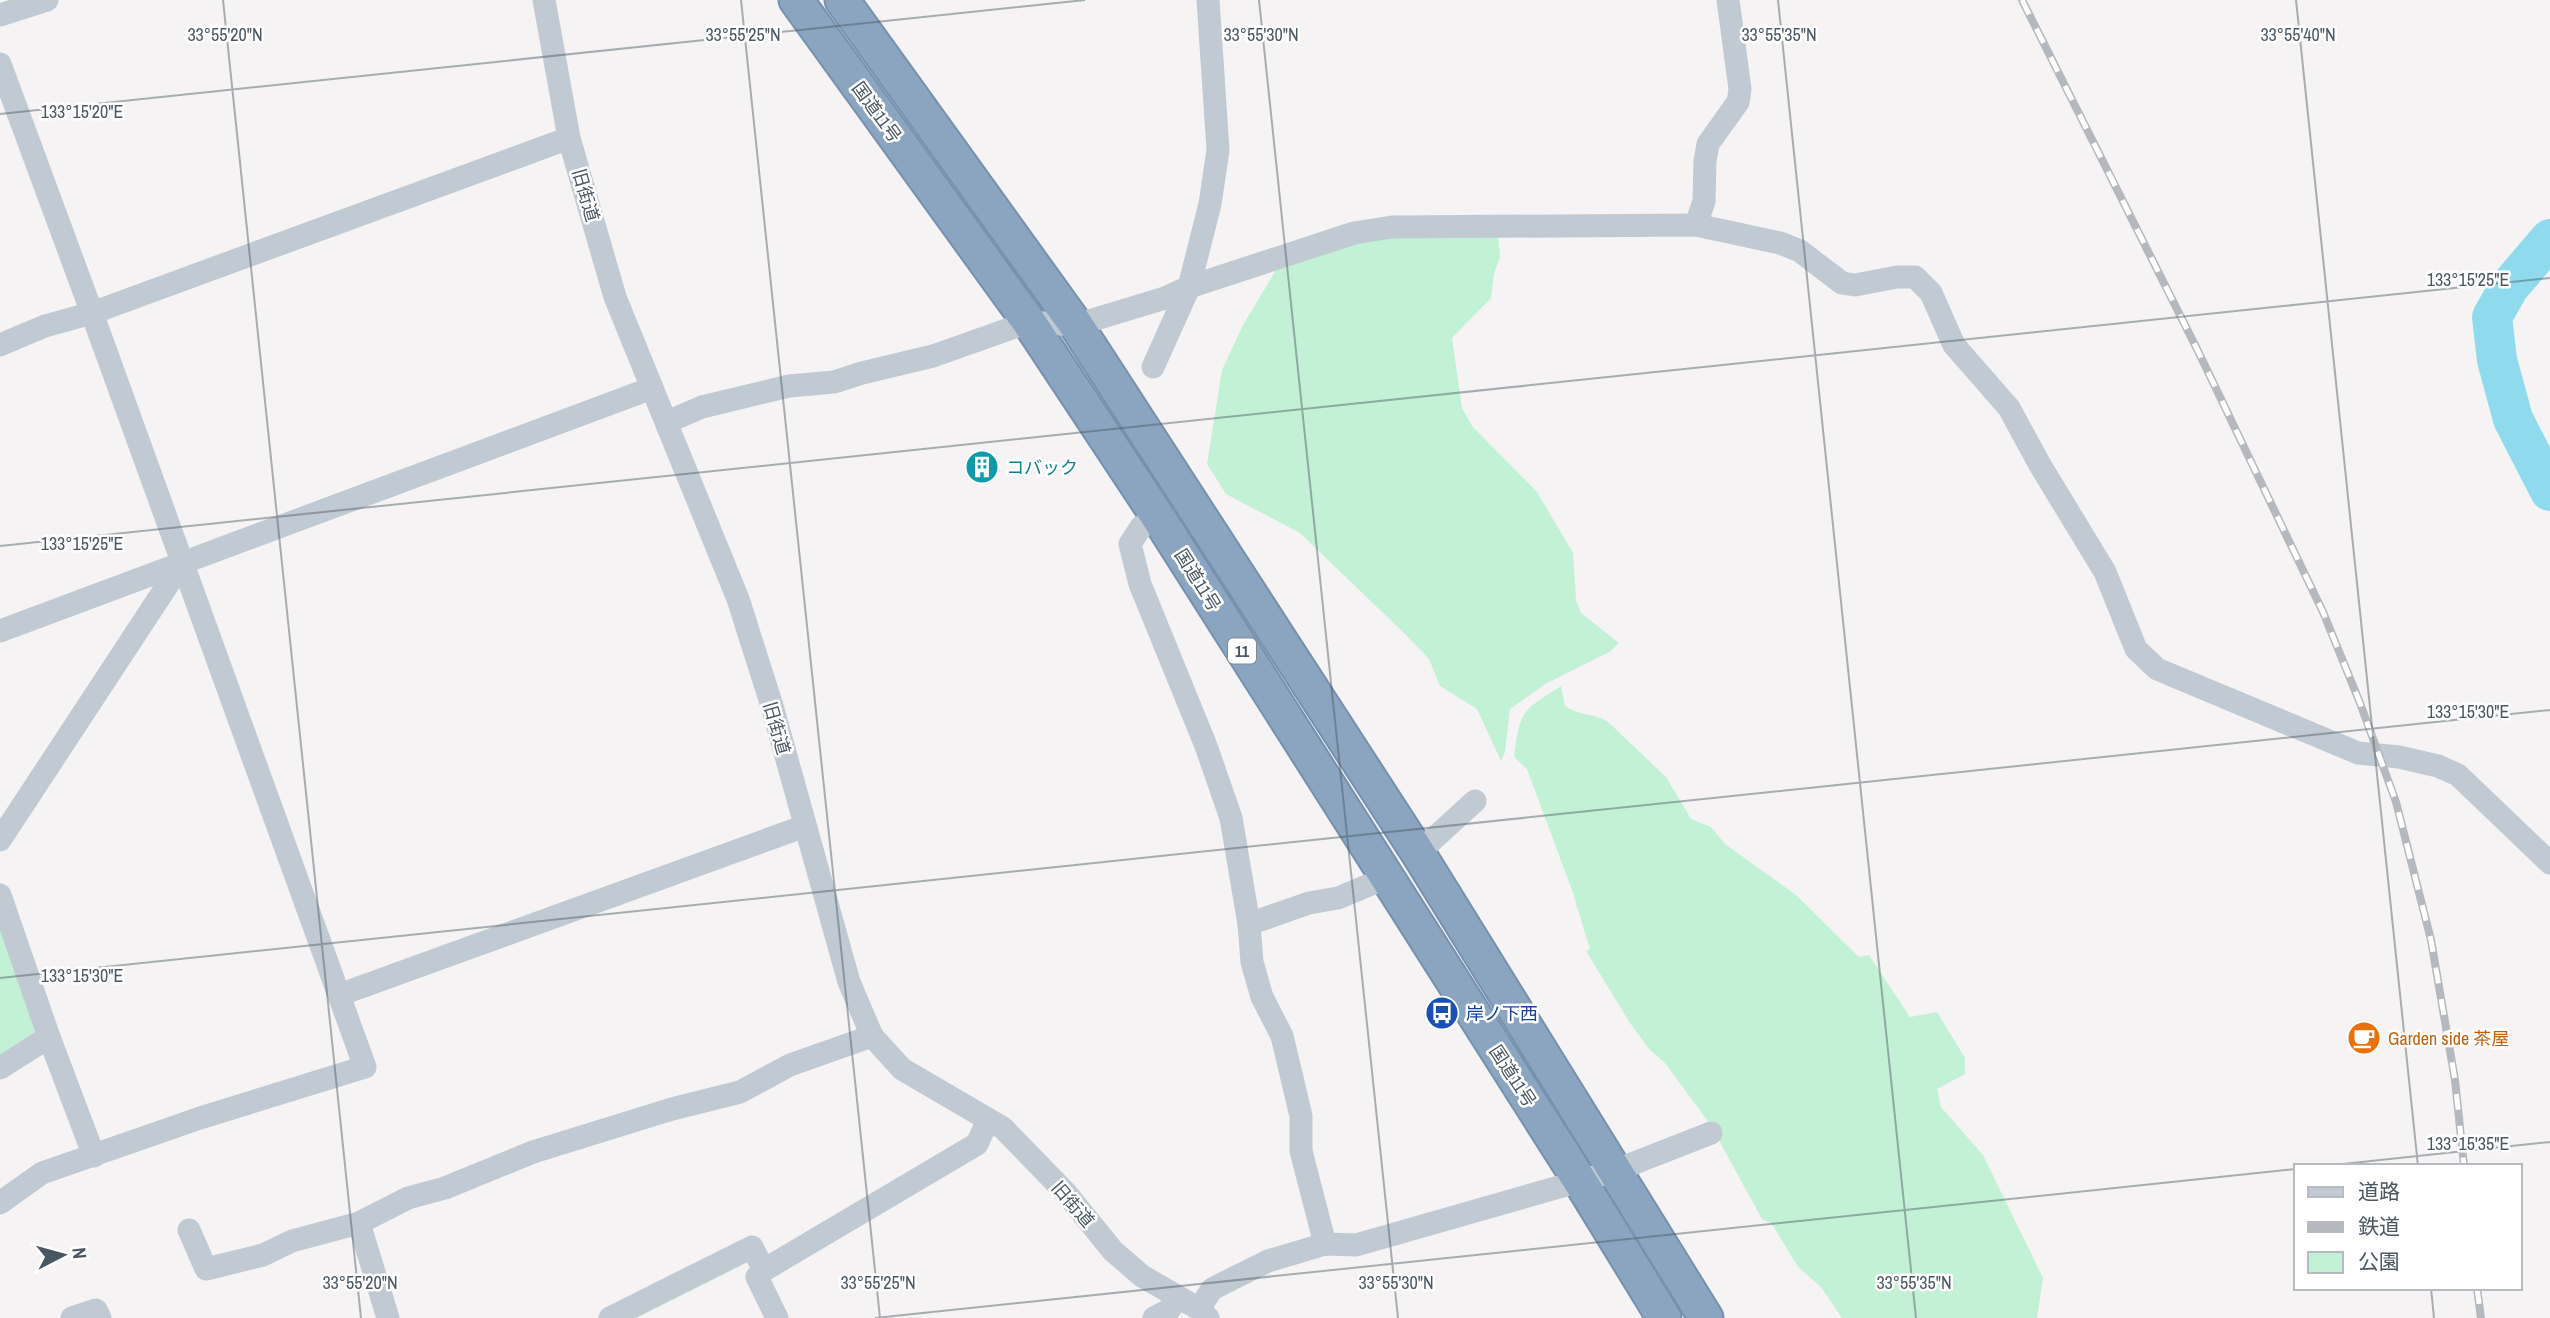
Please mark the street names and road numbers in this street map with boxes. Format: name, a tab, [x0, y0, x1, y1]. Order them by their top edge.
street label: 国道11号	[847, 77, 907, 147]
street label: 旧街道	[567, 166, 605, 224]
street label: 国道11号	[1169, 544, 1227, 616]
road number: 11	[1228, 638, 1256, 664]
street label: 旧街道	[758, 699, 796, 757]
street label: 国道11号	[1484, 1040, 1542, 1112]
street label: 旧街道	[1046, 1175, 1100, 1233]

